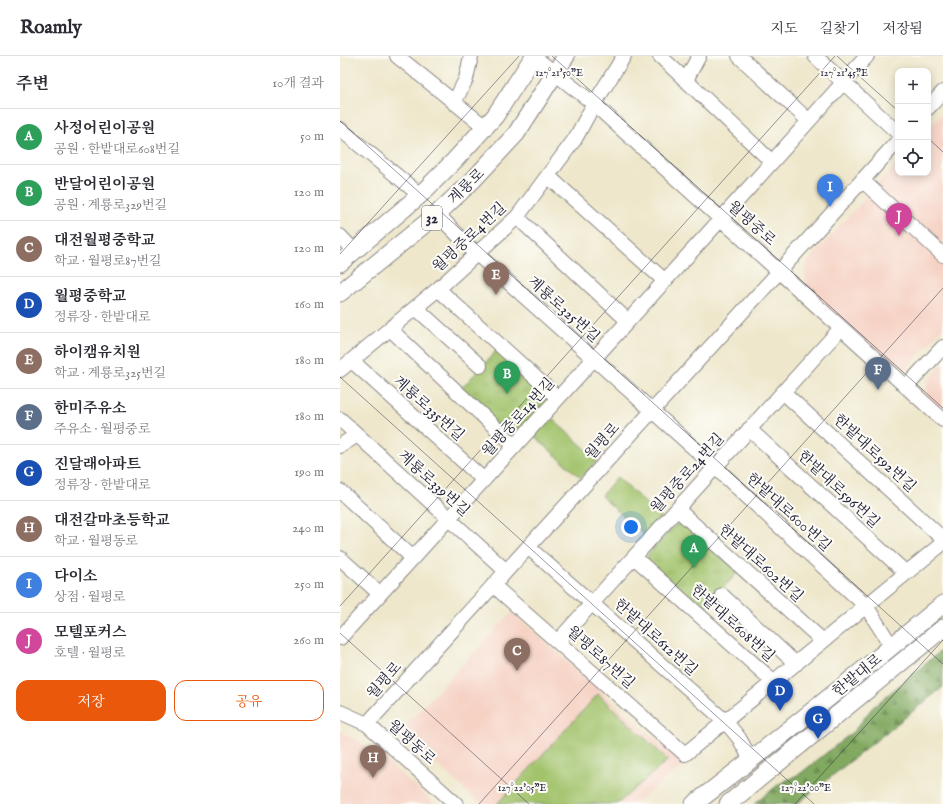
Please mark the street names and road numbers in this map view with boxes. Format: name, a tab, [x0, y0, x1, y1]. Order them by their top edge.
street label: 계룡로	[444, 164, 489, 208]
street label: 월평중로	[724, 197, 780, 250]
street label: 월평중로4번길	[428, 198, 510, 276]
road number: 32	[422, 206, 442, 230]
street label: 계룡로325번길	[524, 272, 604, 347]
street label: 계룡로335번길	[389, 372, 468, 445]
street label: 월평중로14번길	[478, 374, 559, 461]
street label: 한밭대로592번길	[829, 410, 920, 496]
street label: 월평로	[581, 418, 624, 464]
street label: 월평중로24번길	[646, 429, 728, 517]
street label: 계룡로339번길	[394, 446, 474, 521]
street label: 한밭대로596번길	[794, 447, 884, 532]
street label: 한밭대로600번길	[742, 469, 835, 556]
street label: 한밭대로602번길	[714, 520, 807, 606]
street label: 한밭대로608번길	[687, 581, 779, 666]
street label: 한밭대로612번길	[610, 595, 701, 680]
street label: 월평로87번길	[563, 622, 639, 693]
street label: 한밭대로	[829, 649, 886, 701]
street label: 월평로	[363, 657, 406, 703]
street label: 월평동로	[384, 716, 440, 769]

